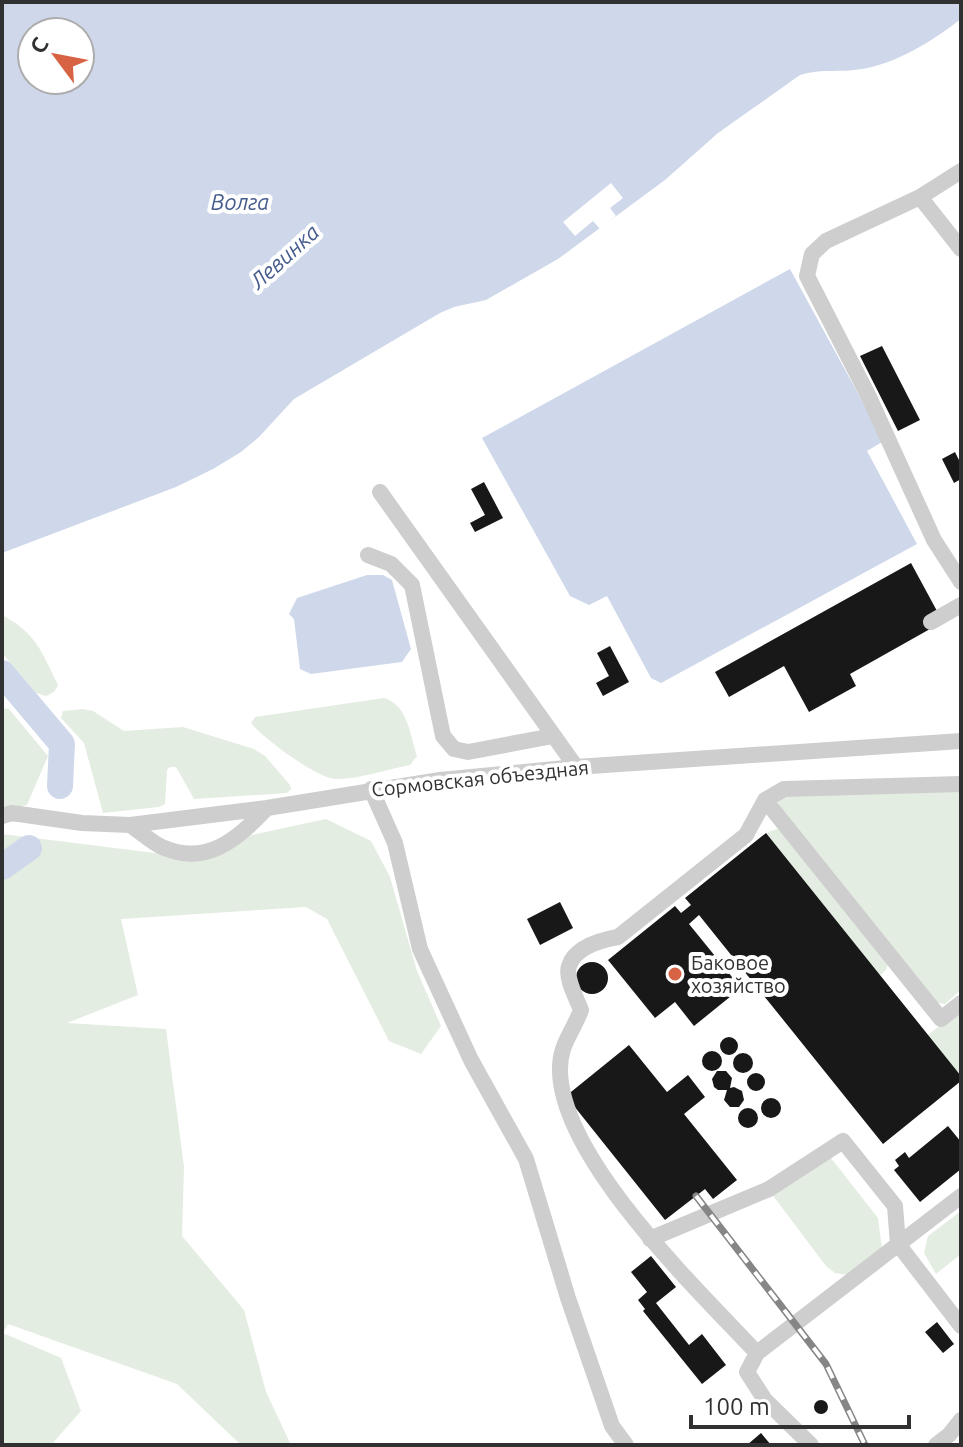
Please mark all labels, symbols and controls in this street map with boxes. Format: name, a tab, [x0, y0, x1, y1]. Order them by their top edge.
north arrow	[16, 16, 96, 96]
text: С	[24, 33, 53, 58]
water label: Волга	[211, 189, 269, 214]
water label: Левинка	[244, 219, 324, 294]
street label: Сормовская объездная	[370, 755, 590, 801]
place label: Баковое хозяйство	[691, 951, 786, 997]
marker: Баковое хозяйство	[666, 965, 684, 983]
scale bar	[691, 1379, 909, 1429]
text: 100 m	[703, 1393, 770, 1420]

